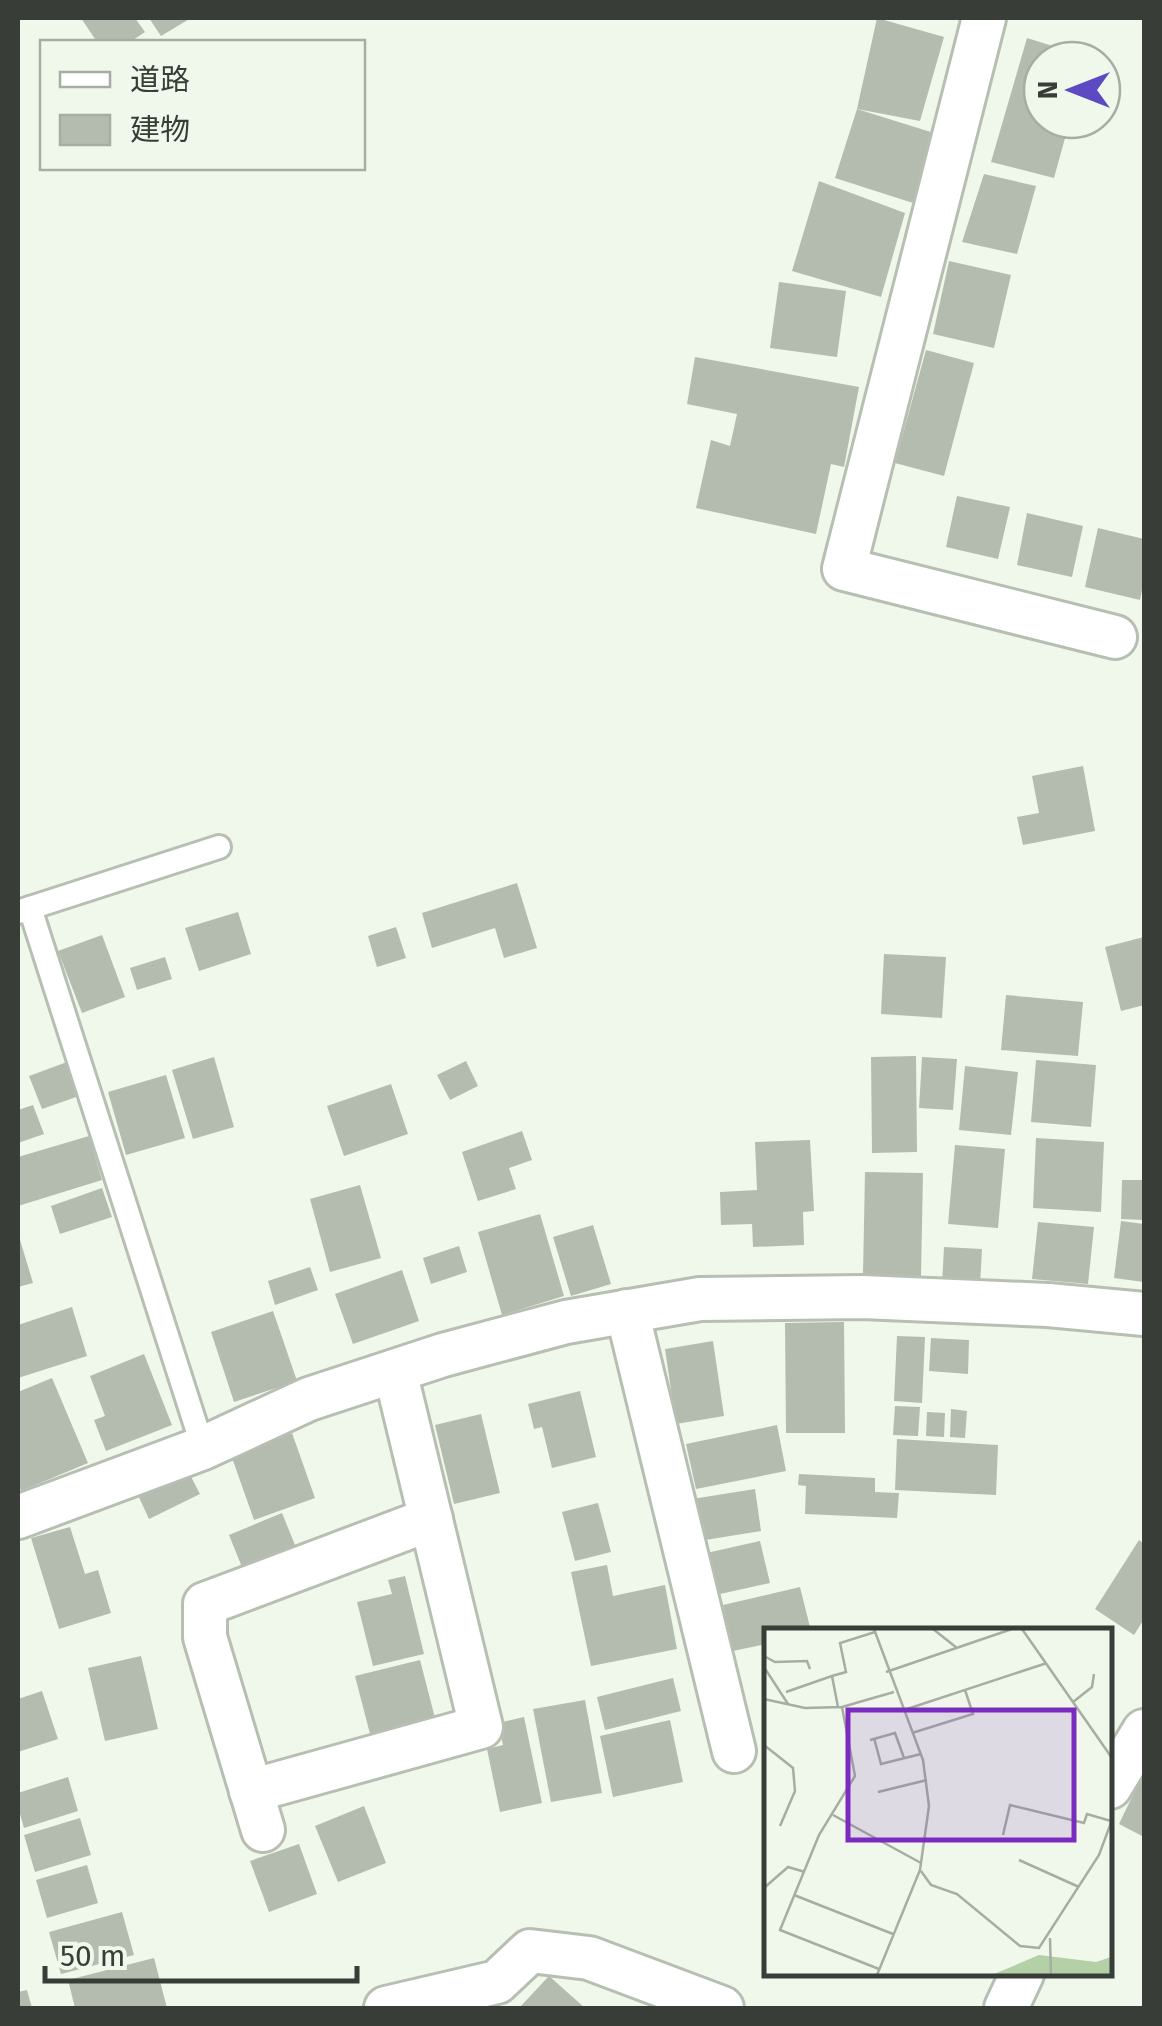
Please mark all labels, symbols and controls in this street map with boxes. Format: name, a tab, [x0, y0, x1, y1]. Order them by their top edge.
legend	[40, 40, 365, 170]
north arrow	[1022, 40, 1122, 140]
text: 道路	[130, 62, 190, 98]
text: N	[1031, 81, 1064, 99]
text: 建物	[130, 112, 190, 148]
inset map	[764, 1628, 1112, 1976]
scale bar	[45, 1921, 358, 1983]
text: 50 m	[60, 1938, 125, 1974]

